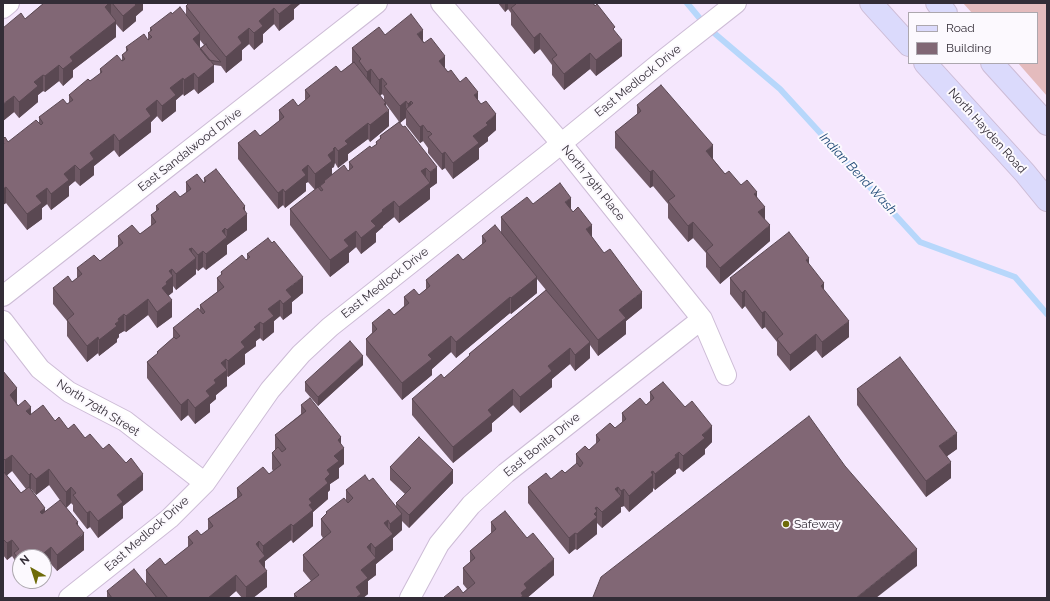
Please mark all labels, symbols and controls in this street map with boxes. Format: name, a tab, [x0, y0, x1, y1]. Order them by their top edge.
legend	[908, 12, 1038, 64]
text: Road	[946, 21, 975, 35]
text: Building	[946, 41, 992, 55]
street label: East Medlock Drive	[592, 42, 684, 120]
street label: North Hayden Road	[945, 86, 1029, 176]
street label: East Sandalwood Drive	[135, 105, 245, 195]
water label: Indian Bend Wash	[816, 130, 900, 218]
street label: North 79th Place	[558, 142, 628, 224]
street label: East Medlock Drive	[339, 244, 431, 322]
street label: North 79th Street	[54, 377, 142, 439]
street label: East Bonita Drive	[501, 410, 583, 480]
street label: East Medlock Drive	[102, 494, 192, 574]
place label: Safeway	[794, 517, 841, 531]
marker: Safeway	[781, 519, 791, 529]
north arrow	[12, 549, 52, 589]
text: N	[17, 552, 32, 568]

